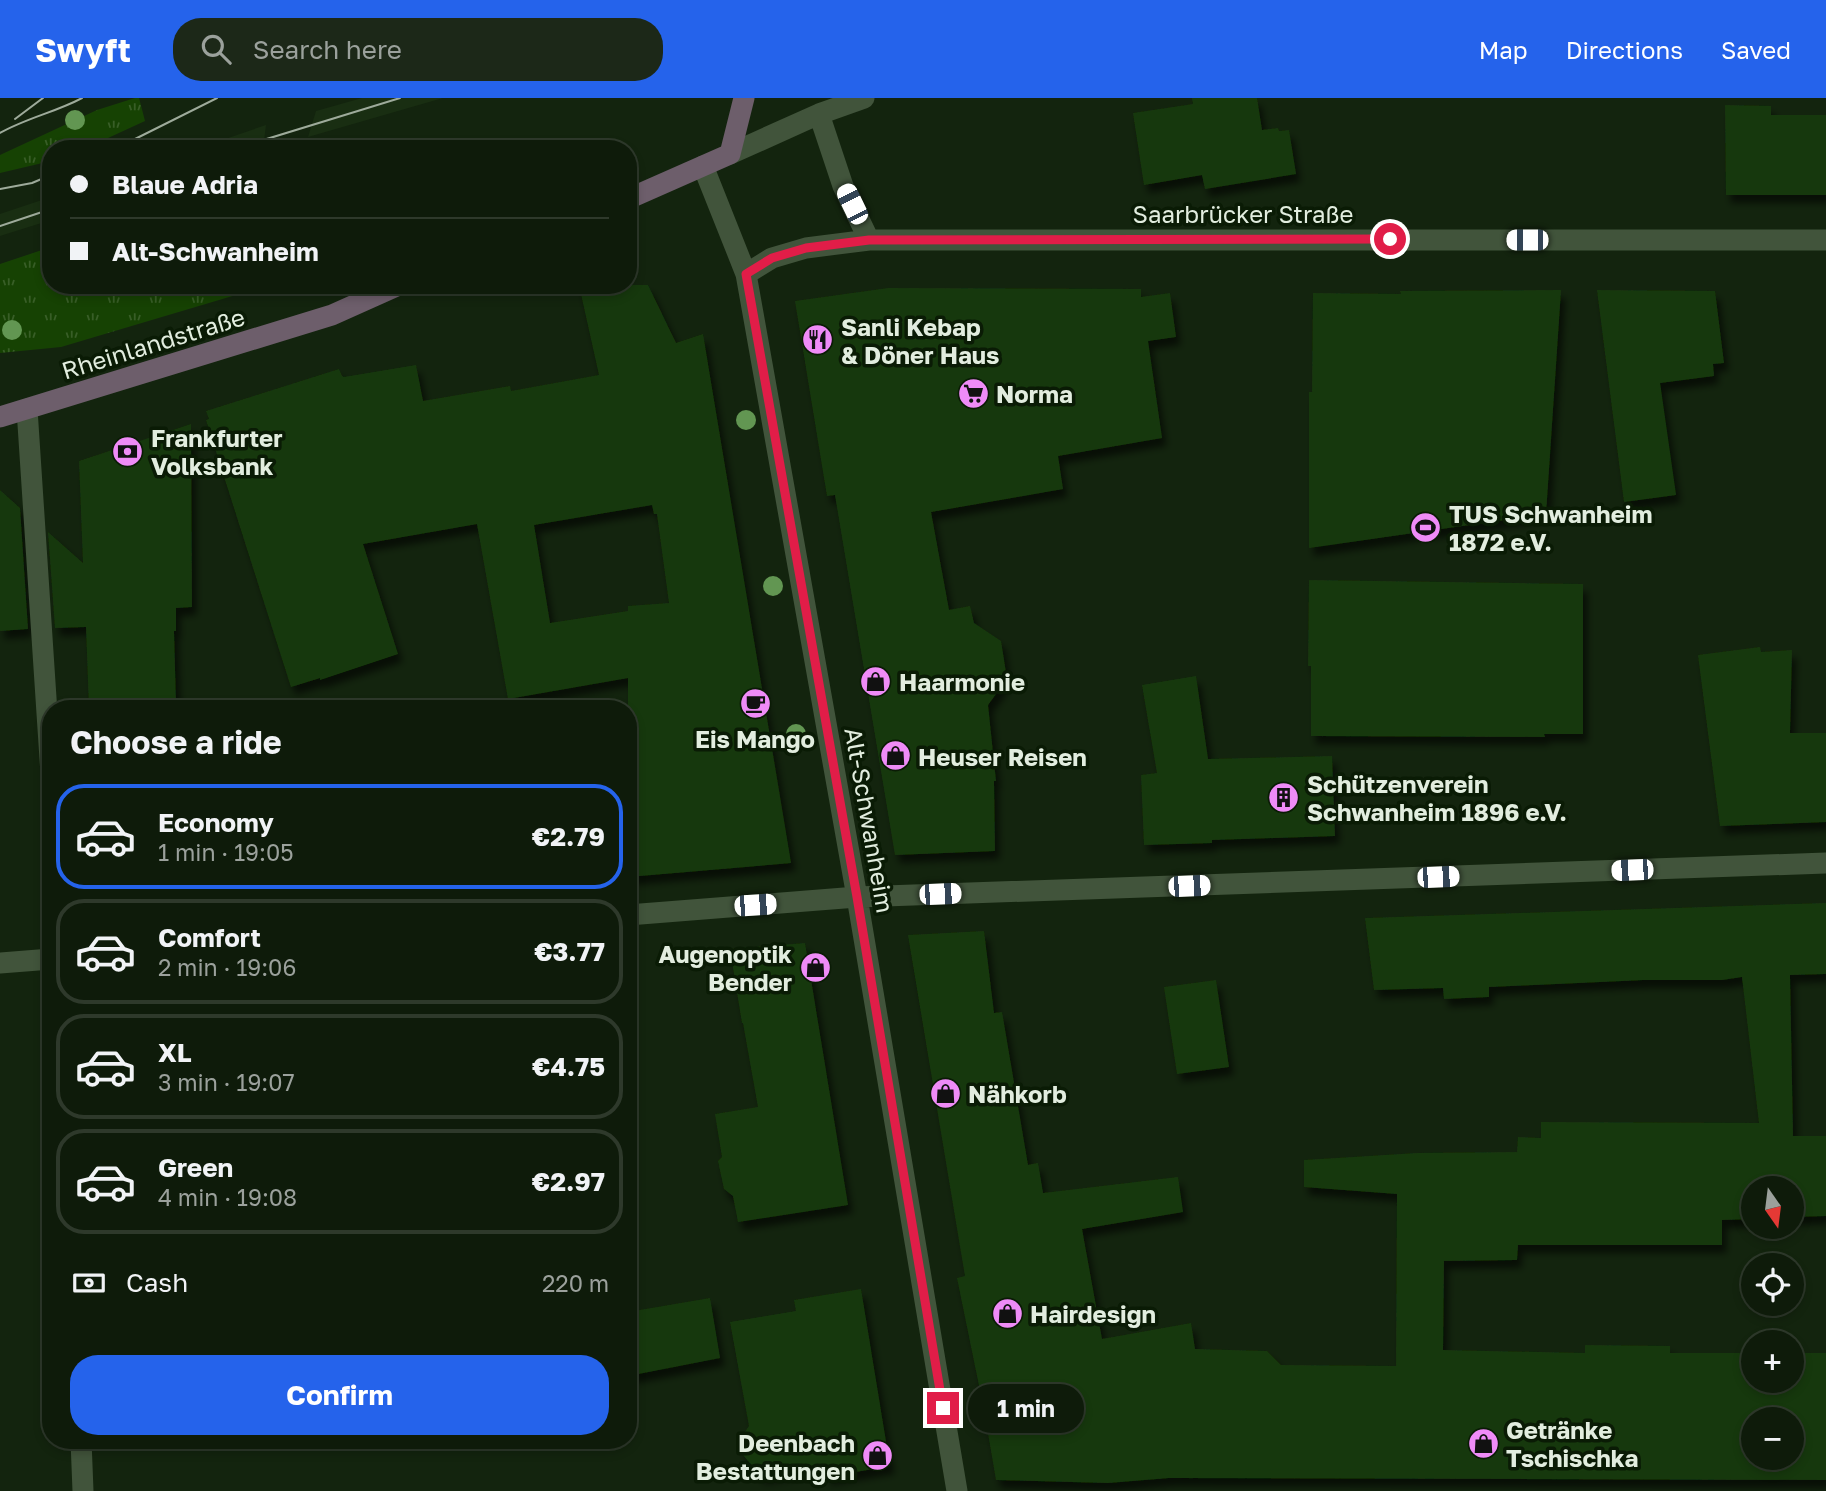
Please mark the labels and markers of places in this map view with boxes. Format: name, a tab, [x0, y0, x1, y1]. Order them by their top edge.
place label: Sanli Kebap & Döner Haus	[841, 312, 1000, 369]
restaurant icon: Sanli Kebap & Döner Haus	[801, 323, 835, 357]
supermarket icon: Norma	[956, 376, 990, 410]
place label: Norma	[996, 379, 1073, 408]
place label: Frankfurter Volksbank	[151, 423, 283, 480]
bank icon: Frankfurter Volksbank	[111, 434, 145, 468]
place label: TUS Schwanheim 1872 e.V.	[1449, 499, 1652, 556]
sports icon: TUS Schwanheim 1872 e.V.	[1409, 510, 1443, 544]
shop icon: Haarmonie	[859, 664, 893, 698]
place label: Haarmonie	[899, 667, 1025, 696]
cafe icon: Eis Mango	[738, 687, 772, 721]
place label: Eis Mango	[695, 724, 815, 753]
shop icon: Heuser Reisen	[878, 739, 912, 773]
place label: Heuser Reisen	[918, 742, 1087, 771]
place label: Schützenverein Schwanheim 1896 e.V.	[1307, 769, 1567, 826]
building icon: Schützenverein Schwanheim 1896 e.V.	[1267, 780, 1301, 814]
place label: Augenoptik Bender	[658, 939, 792, 996]
shop icon: Augenoptik Bender	[798, 950, 832, 984]
shop icon: Nähkorb	[928, 1076, 962, 1110]
place label: Nähkorb	[968, 1079, 1067, 1108]
shop icon: Hairdesign	[990, 1296, 1024, 1330]
place label: Hairdesign	[1030, 1299, 1156, 1328]
place label: Getränke Tschischka	[1506, 1415, 1638, 1472]
shop icon: Getränke Tschischka	[1466, 1426, 1500, 1460]
place label: Deenbach Bestattungen	[696, 1428, 855, 1485]
shop icon: Deenbach Bestattungen	[861, 1439, 895, 1473]

